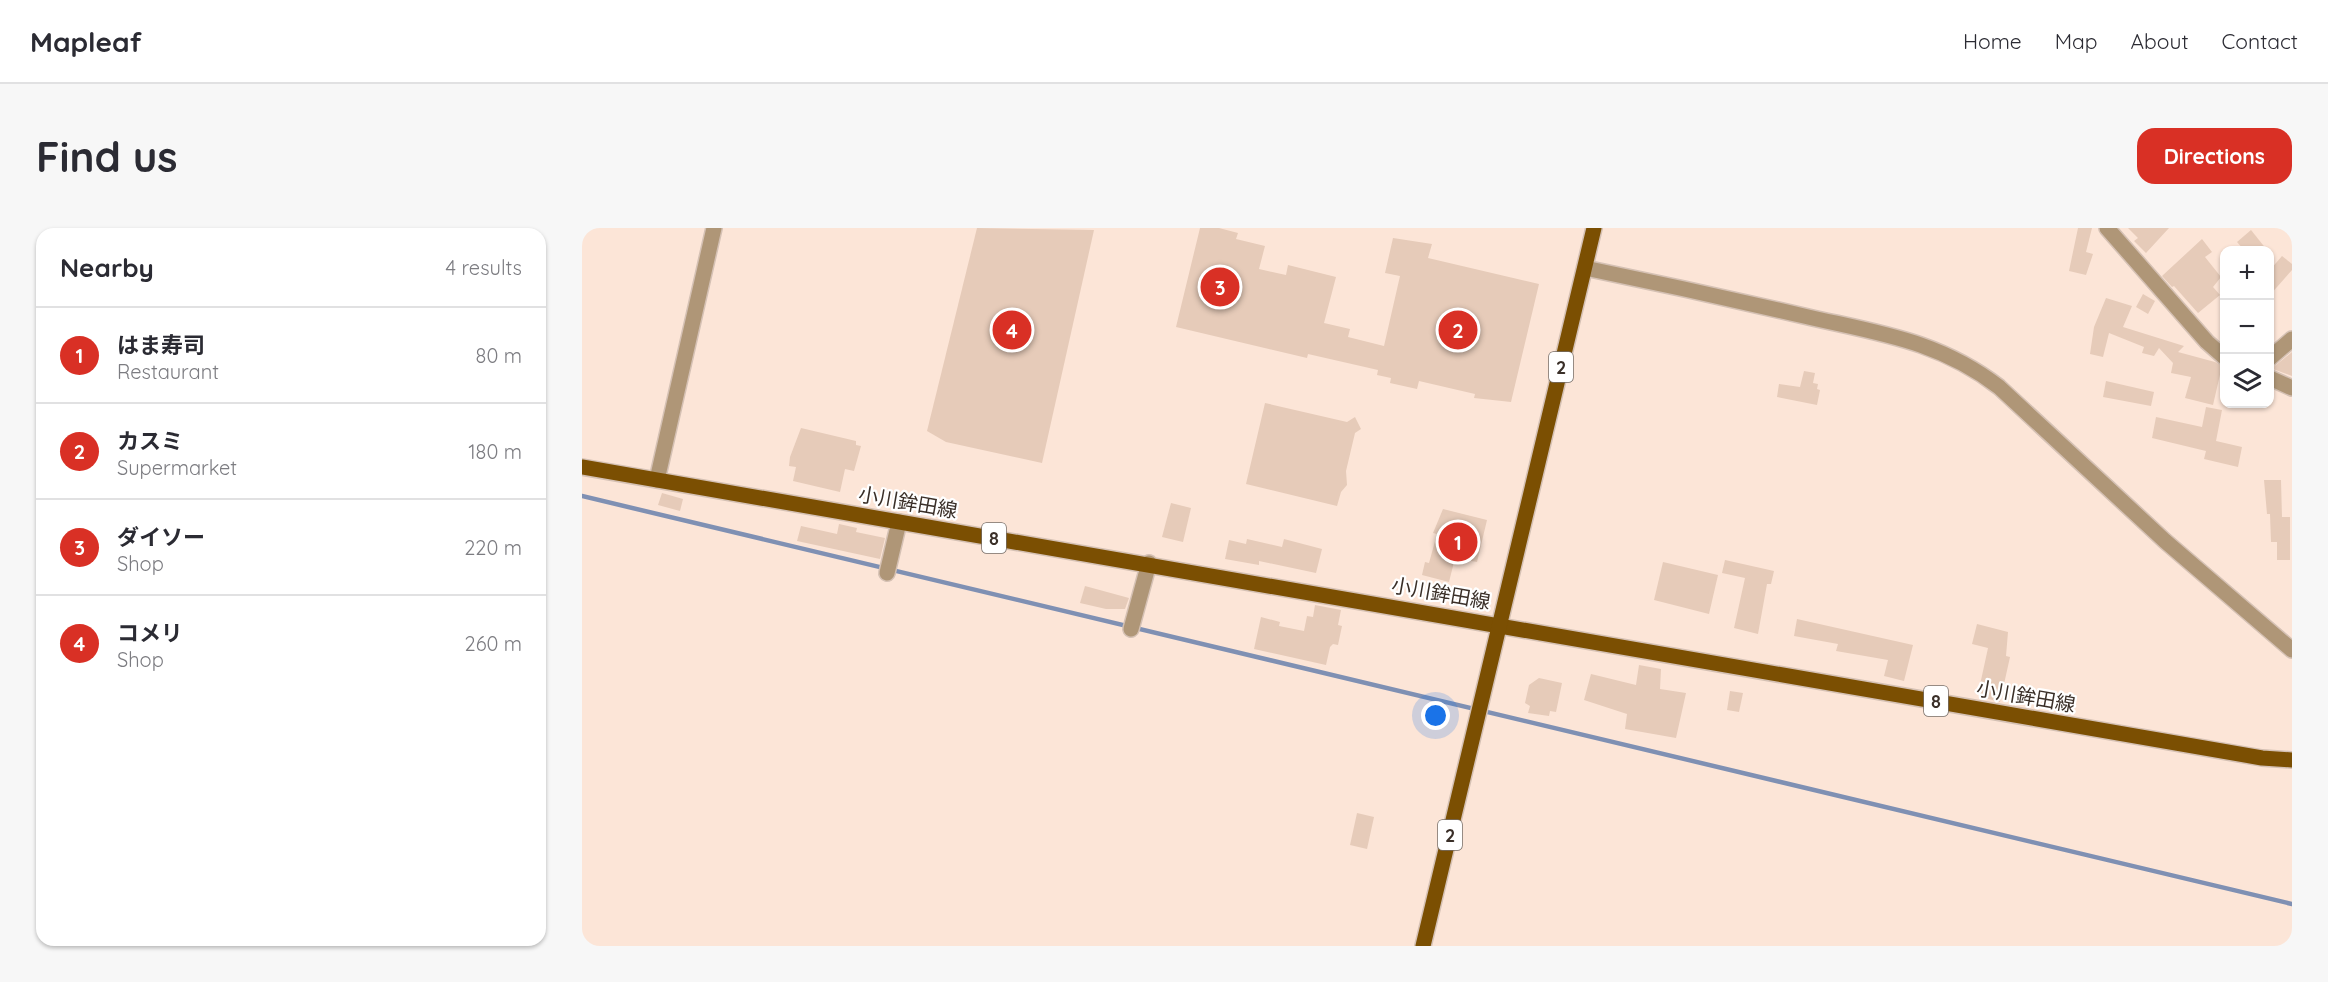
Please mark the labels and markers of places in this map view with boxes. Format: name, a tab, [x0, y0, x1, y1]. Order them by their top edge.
pin: 3	[1200, 264, 1240, 310]
pin: 4	[992, 308, 1032, 352]
pin: 2	[1438, 308, 1478, 352]
pin: 1	[1438, 520, 1478, 564]

